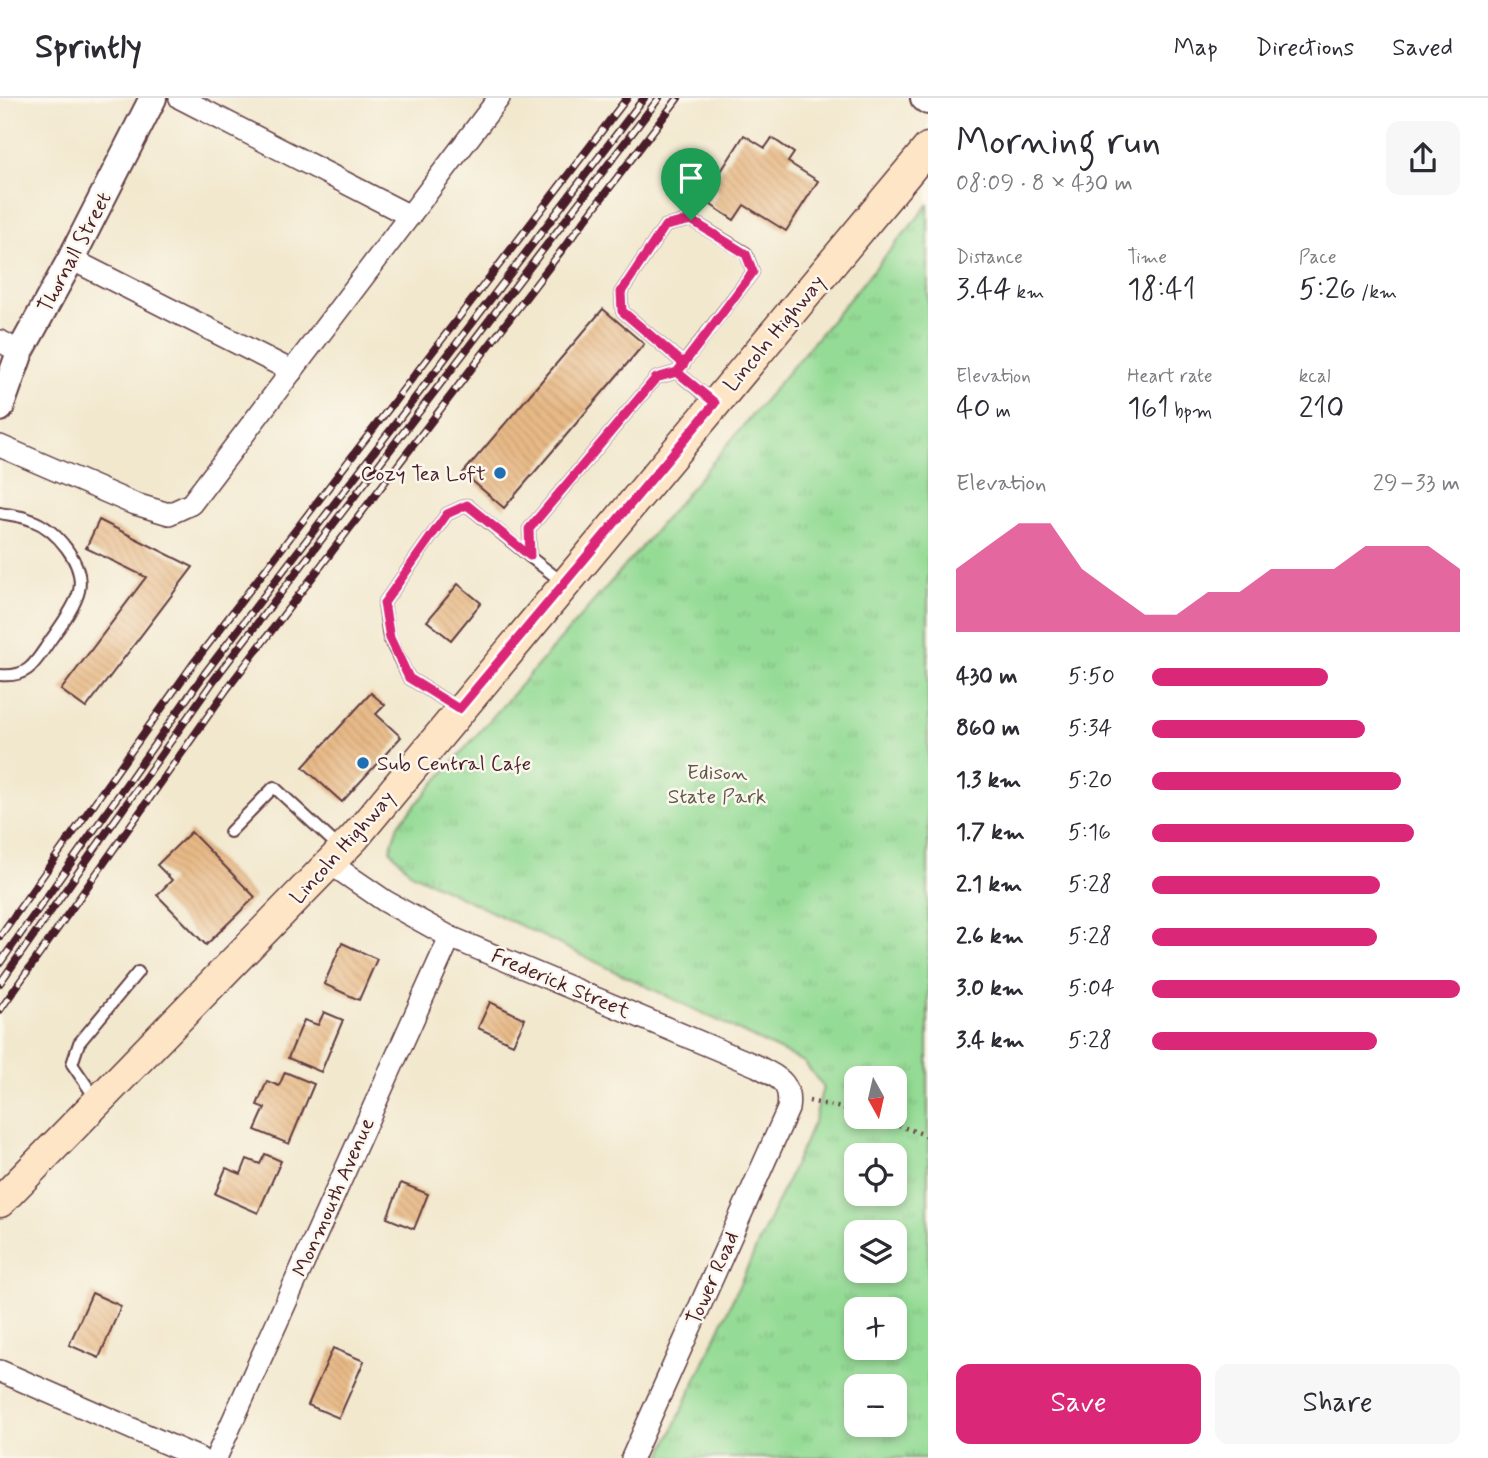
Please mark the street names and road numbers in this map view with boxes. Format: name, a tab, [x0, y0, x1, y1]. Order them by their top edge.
street label: Thornall Street	[31, 187, 119, 318]
street label: Lincoln Highway	[718, 269, 832, 398]
street label: Lincoln Highway	[284, 785, 401, 911]
street label: Frederick Street	[487, 942, 635, 1026]
street label: Monmouth Avenue	[286, 1113, 382, 1281]
street label: Tower Road	[680, 1227, 746, 1330]

